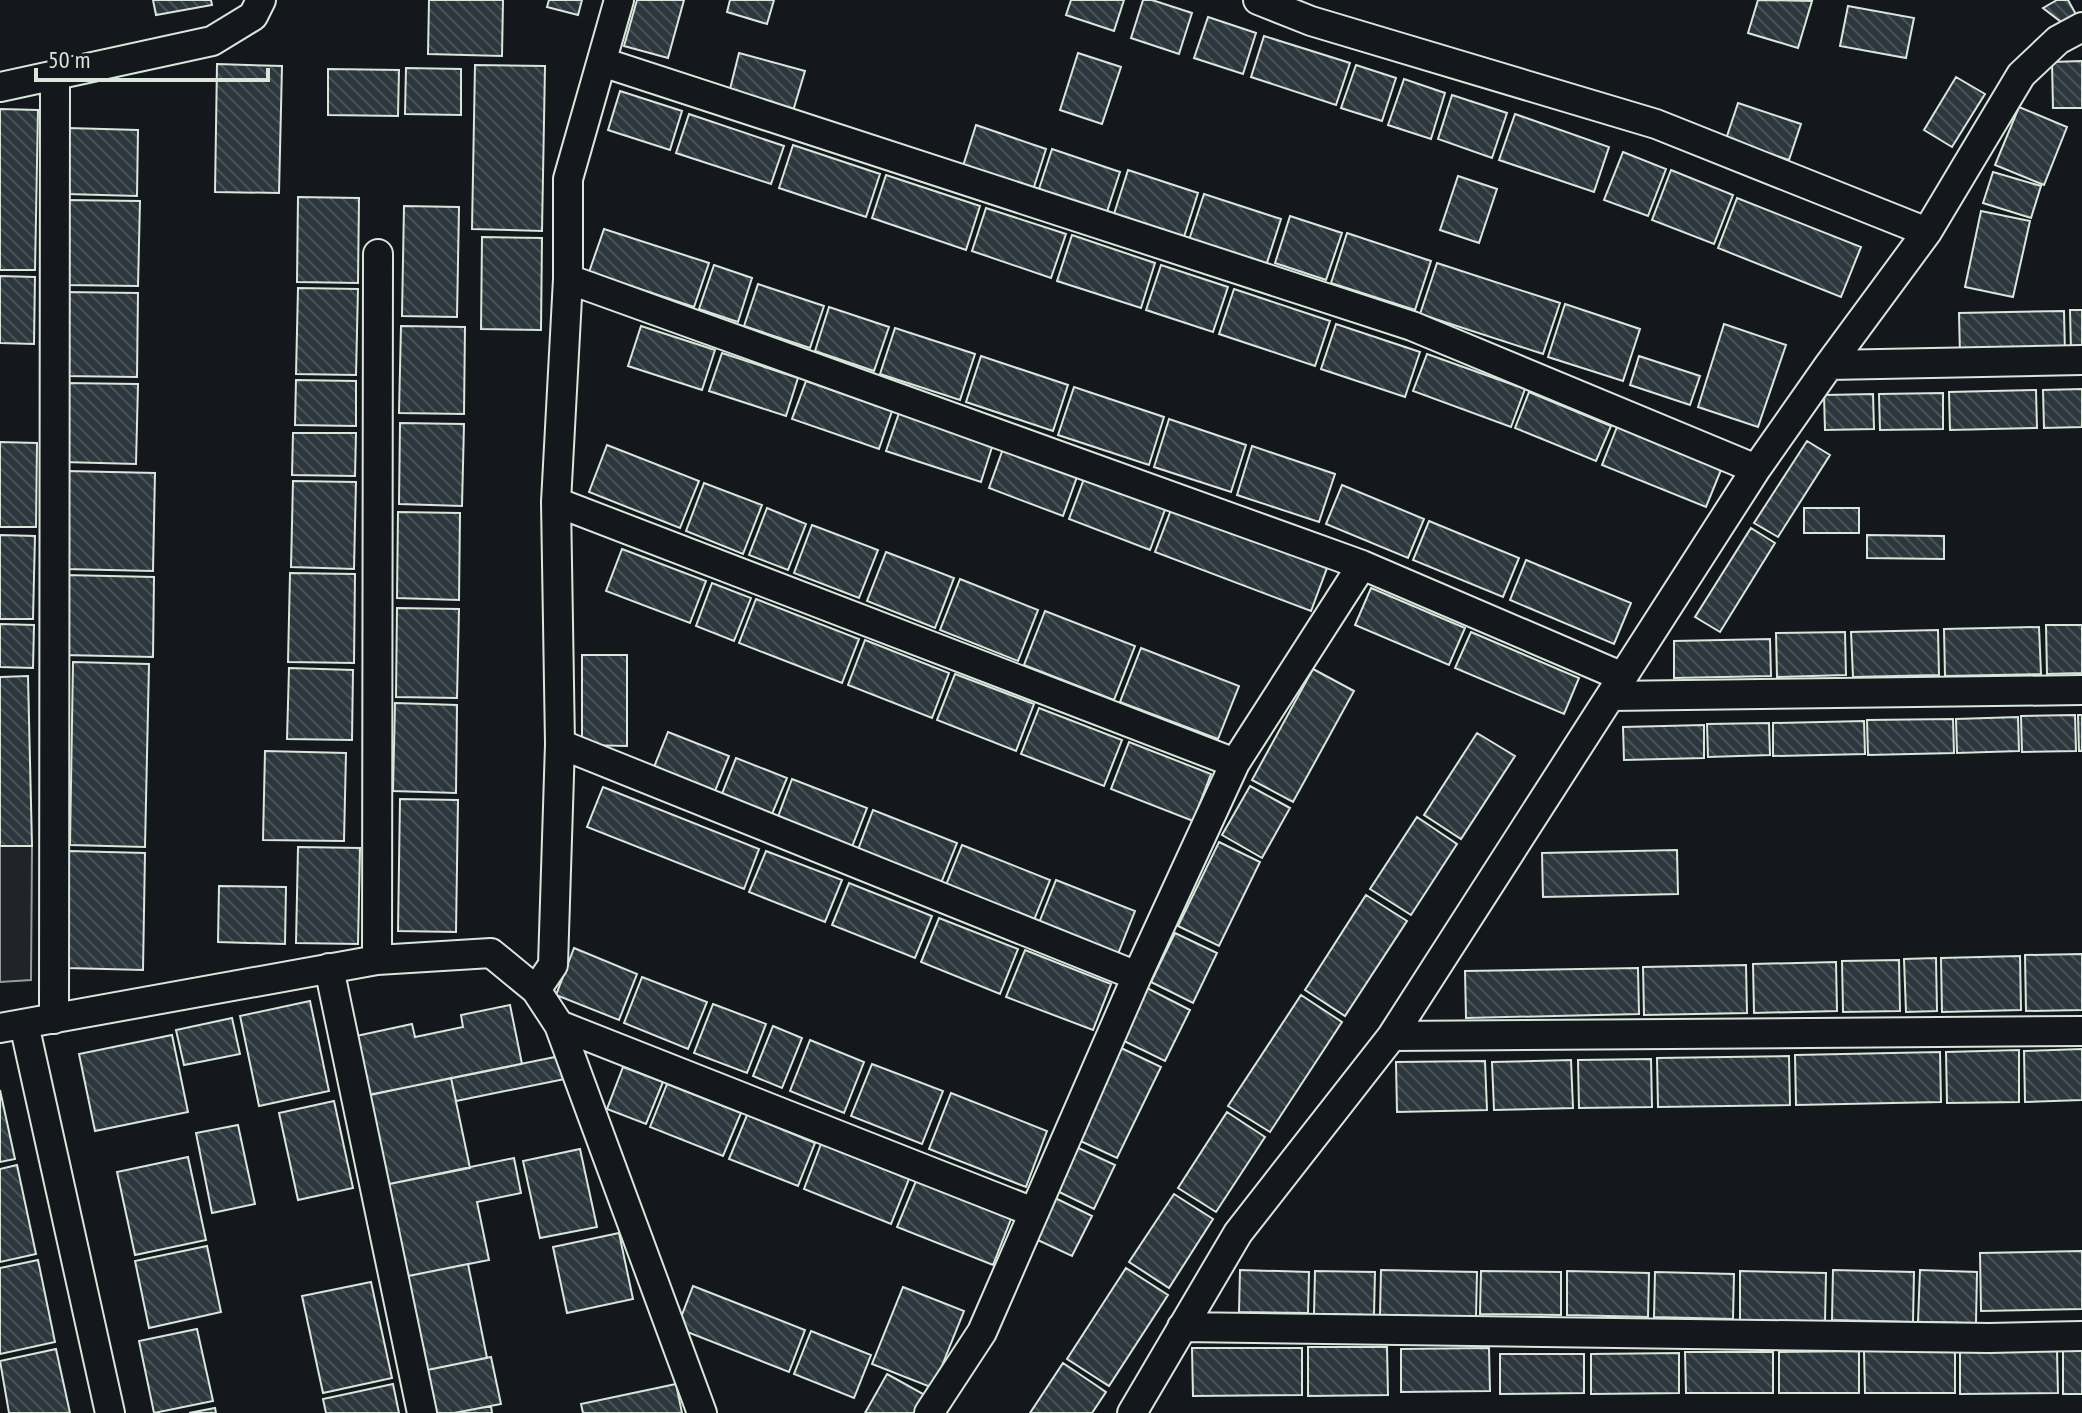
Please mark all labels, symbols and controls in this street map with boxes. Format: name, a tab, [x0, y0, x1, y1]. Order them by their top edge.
scale bar	[36, 32, 268, 82]
text: 50 m	[48, 44, 90, 75]

